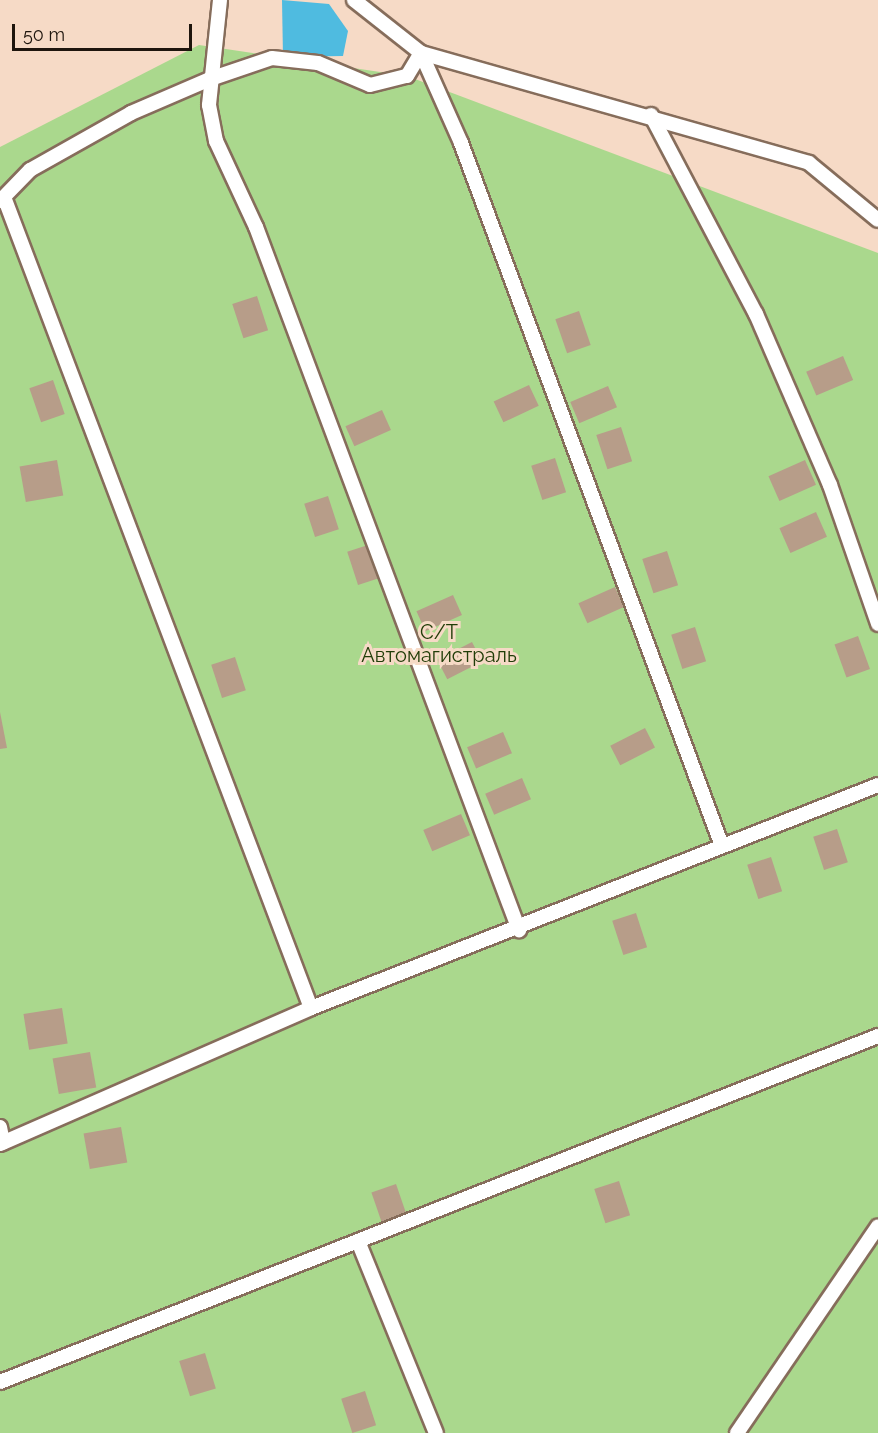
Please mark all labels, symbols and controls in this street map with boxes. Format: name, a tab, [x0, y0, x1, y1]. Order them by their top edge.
scale bar	[15, 12, 195, 50]
text: 50 m	[23, 24, 65, 45]
park label: С/Т Автомагистраль	[361, 621, 517, 668]

